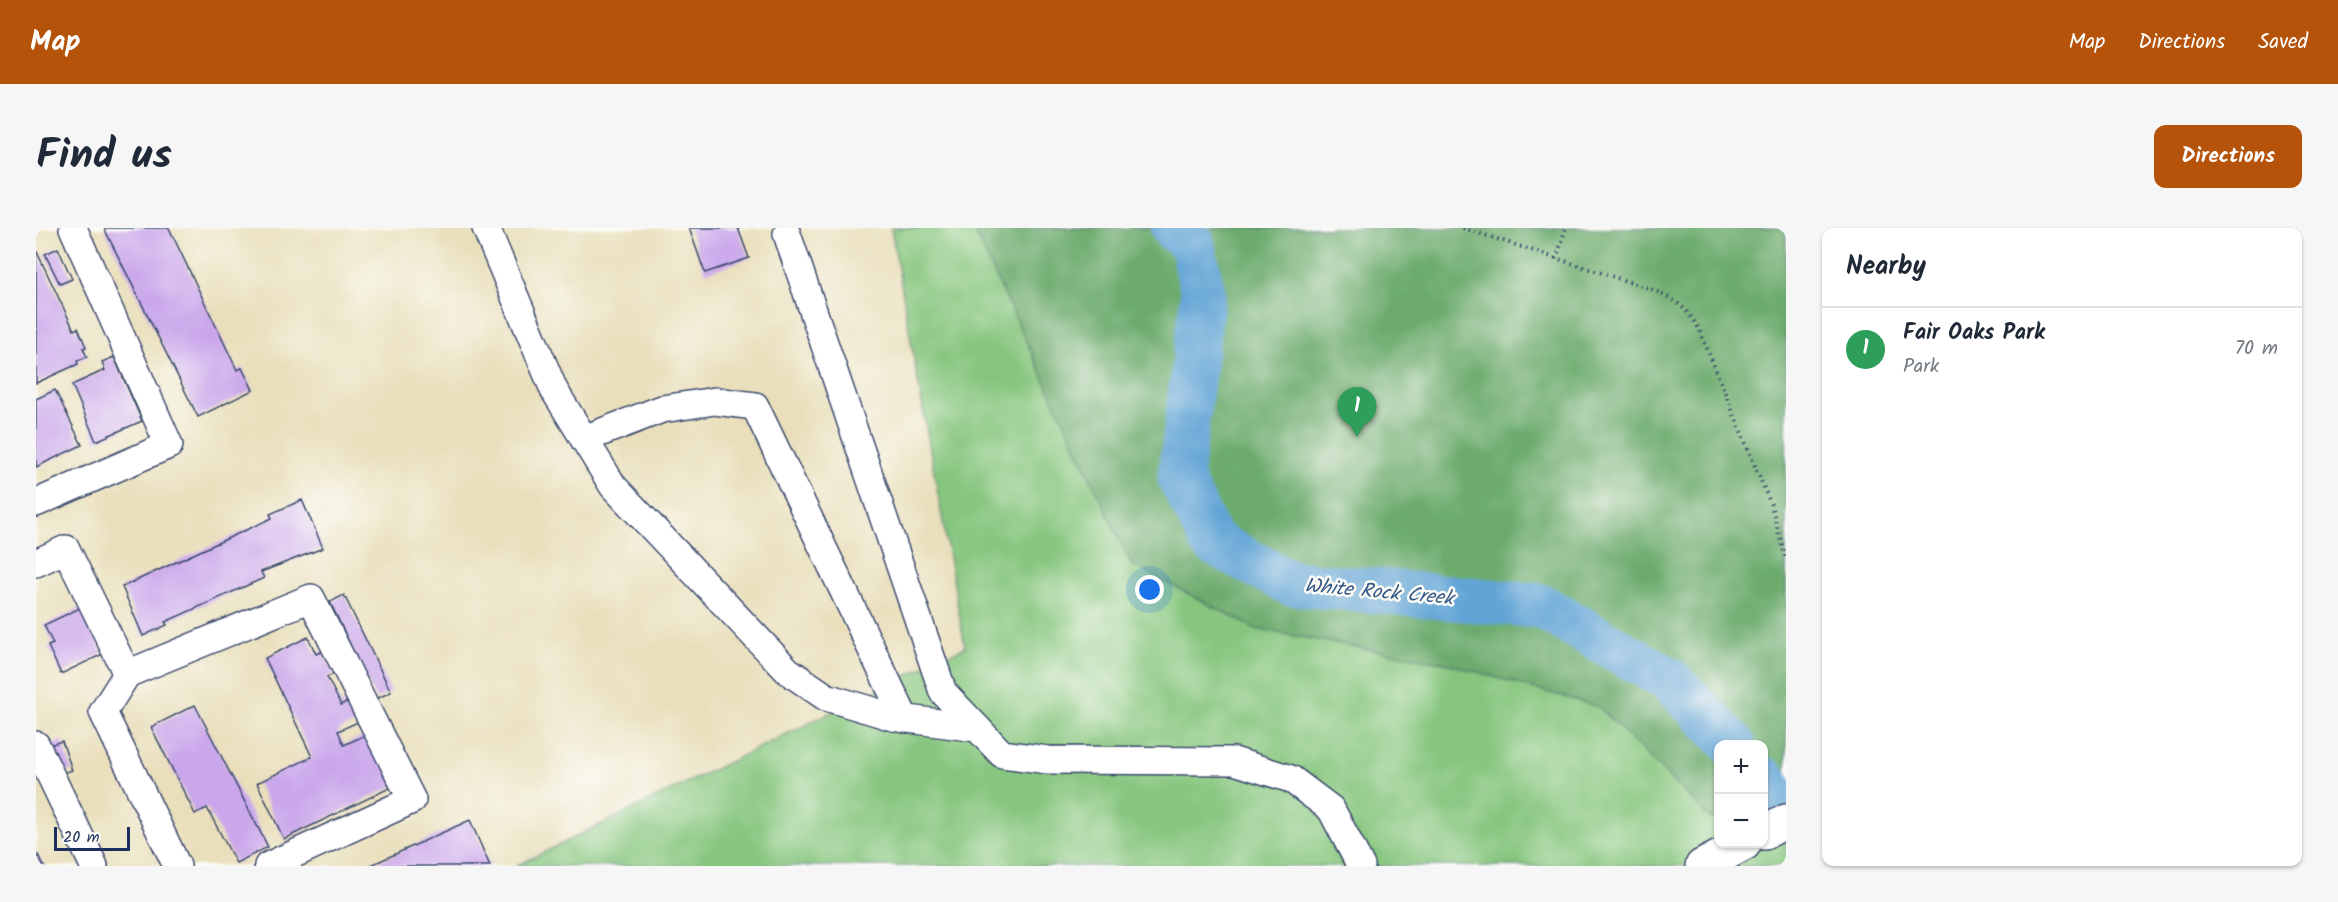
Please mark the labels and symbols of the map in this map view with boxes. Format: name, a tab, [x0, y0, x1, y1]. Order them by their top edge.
pin: 1	[1338, 388, 1376, 437]
water label: White Rock Creek	[1303, 571, 1457, 616]
your location	[1135, 575, 1164, 604]
scale bar	[54, 824, 130, 852]

